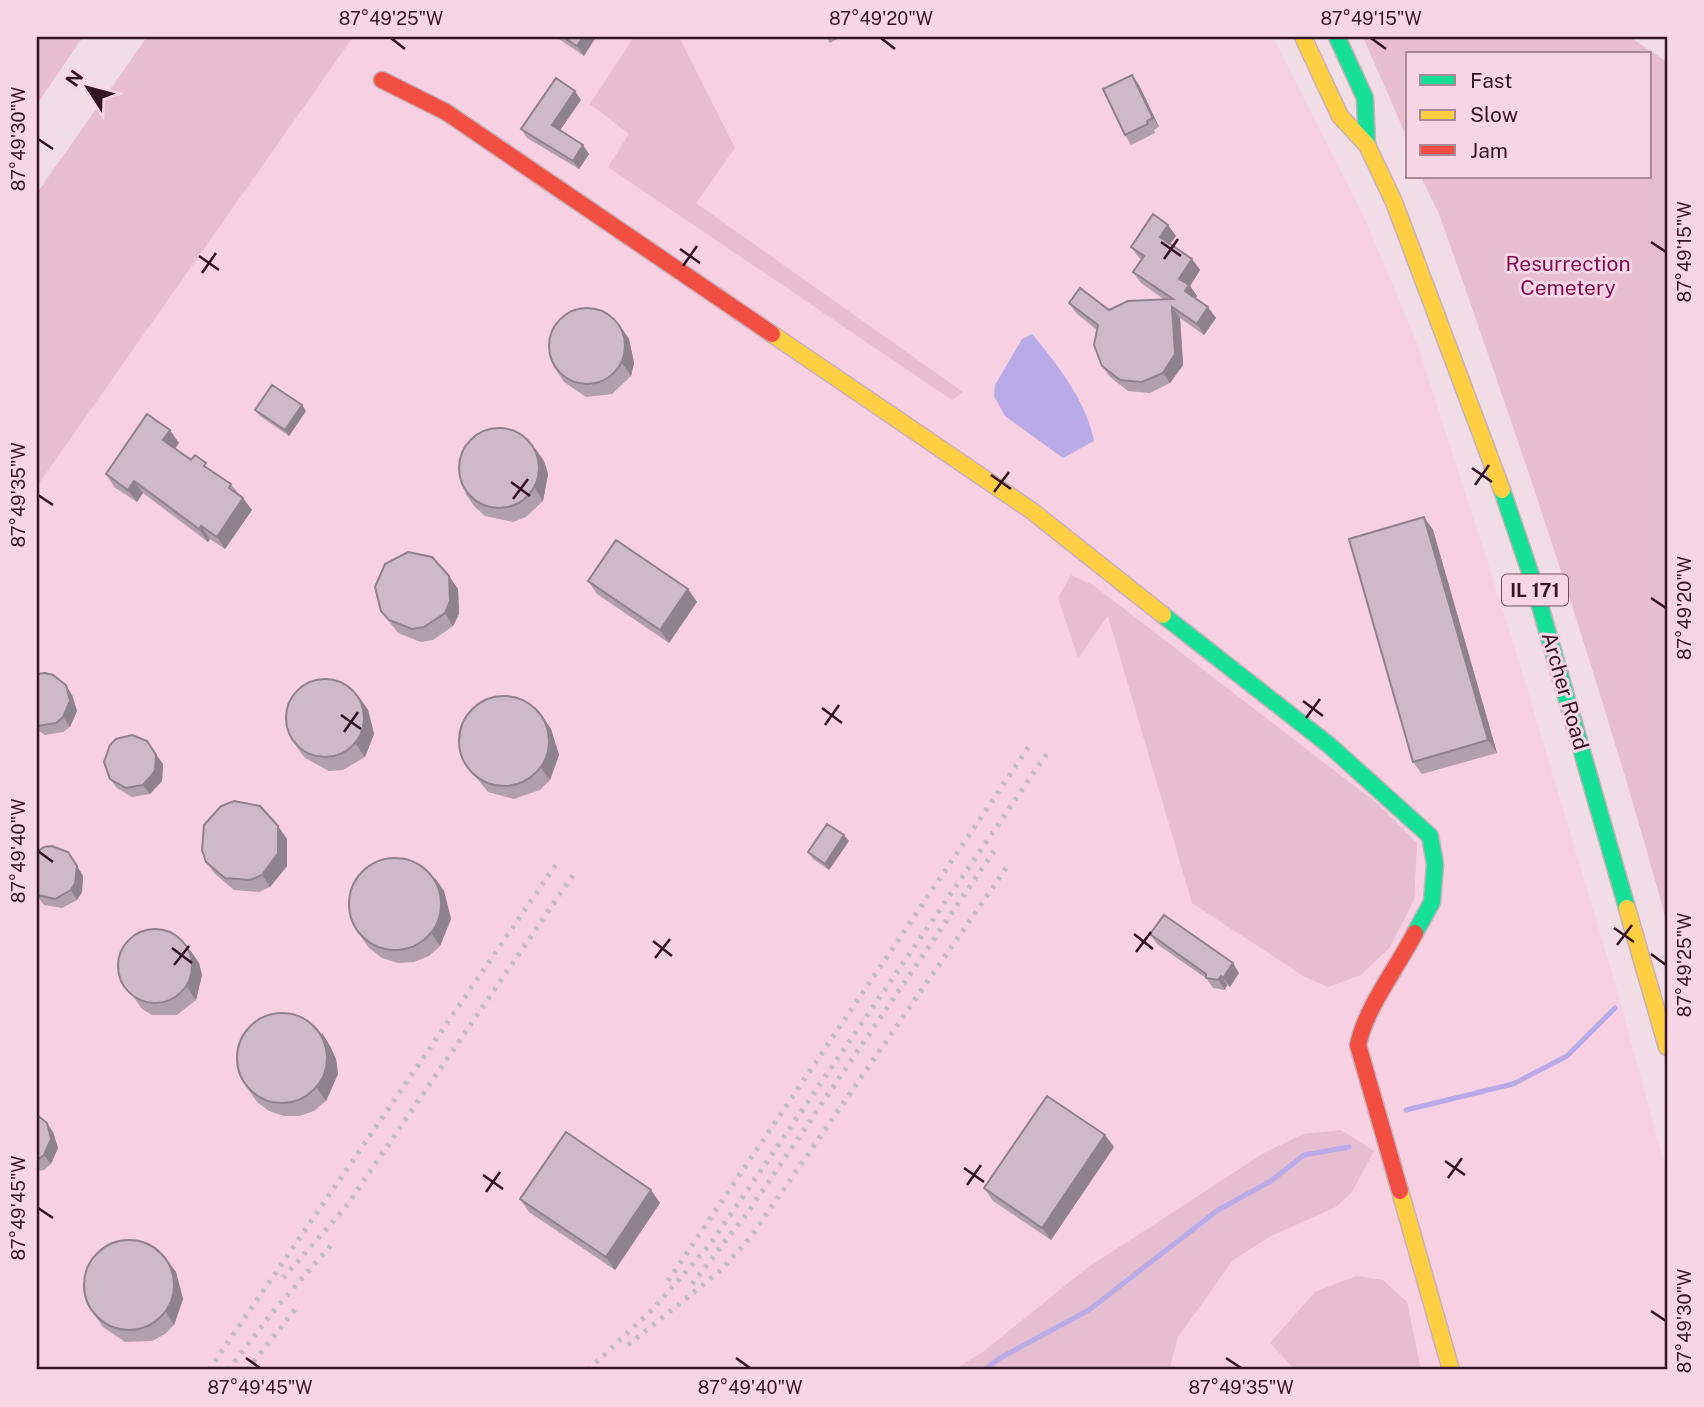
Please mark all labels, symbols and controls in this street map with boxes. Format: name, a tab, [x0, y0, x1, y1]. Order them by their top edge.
text: 87°49'25"W	[339, 8, 443, 29]
text: 87°49'20"W	[829, 8, 933, 29]
text: 87°49'15"W	[1320, 8, 1422, 29]
north arrow	[52, 52, 122, 122]
legend	[1406, 52, 1652, 178]
text: N	[61, 66, 88, 90]
text: Fast	[1470, 68, 1512, 93]
text: 87°49'30"W	[8, 87, 29, 191]
text: Slow	[1470, 102, 1518, 127]
text: Jam	[1470, 138, 1508, 163]
text: 87°49'15"W	[1674, 201, 1695, 303]
park label: Resurrection Cemetery	[1505, 251, 1631, 300]
text: 87°49'35"W	[8, 442, 29, 548]
text: 87°49'20"W	[1674, 556, 1695, 660]
road number: IL 171	[1502, 575, 1568, 606]
street label: Archer Road	[1537, 629, 1594, 753]
text: 87°49'40"W	[8, 799, 29, 903]
text: 87°49'25"W	[1674, 913, 1695, 1017]
text: 87°49'45"W	[8, 1156, 29, 1261]
text: 87°49'30"W	[1674, 1269, 1695, 1373]
text: 87°49'45"W	[208, 1377, 313, 1398]
text: 87°49'40"W	[698, 1377, 802, 1398]
text: 87°49'35"W	[1188, 1377, 1294, 1398]

